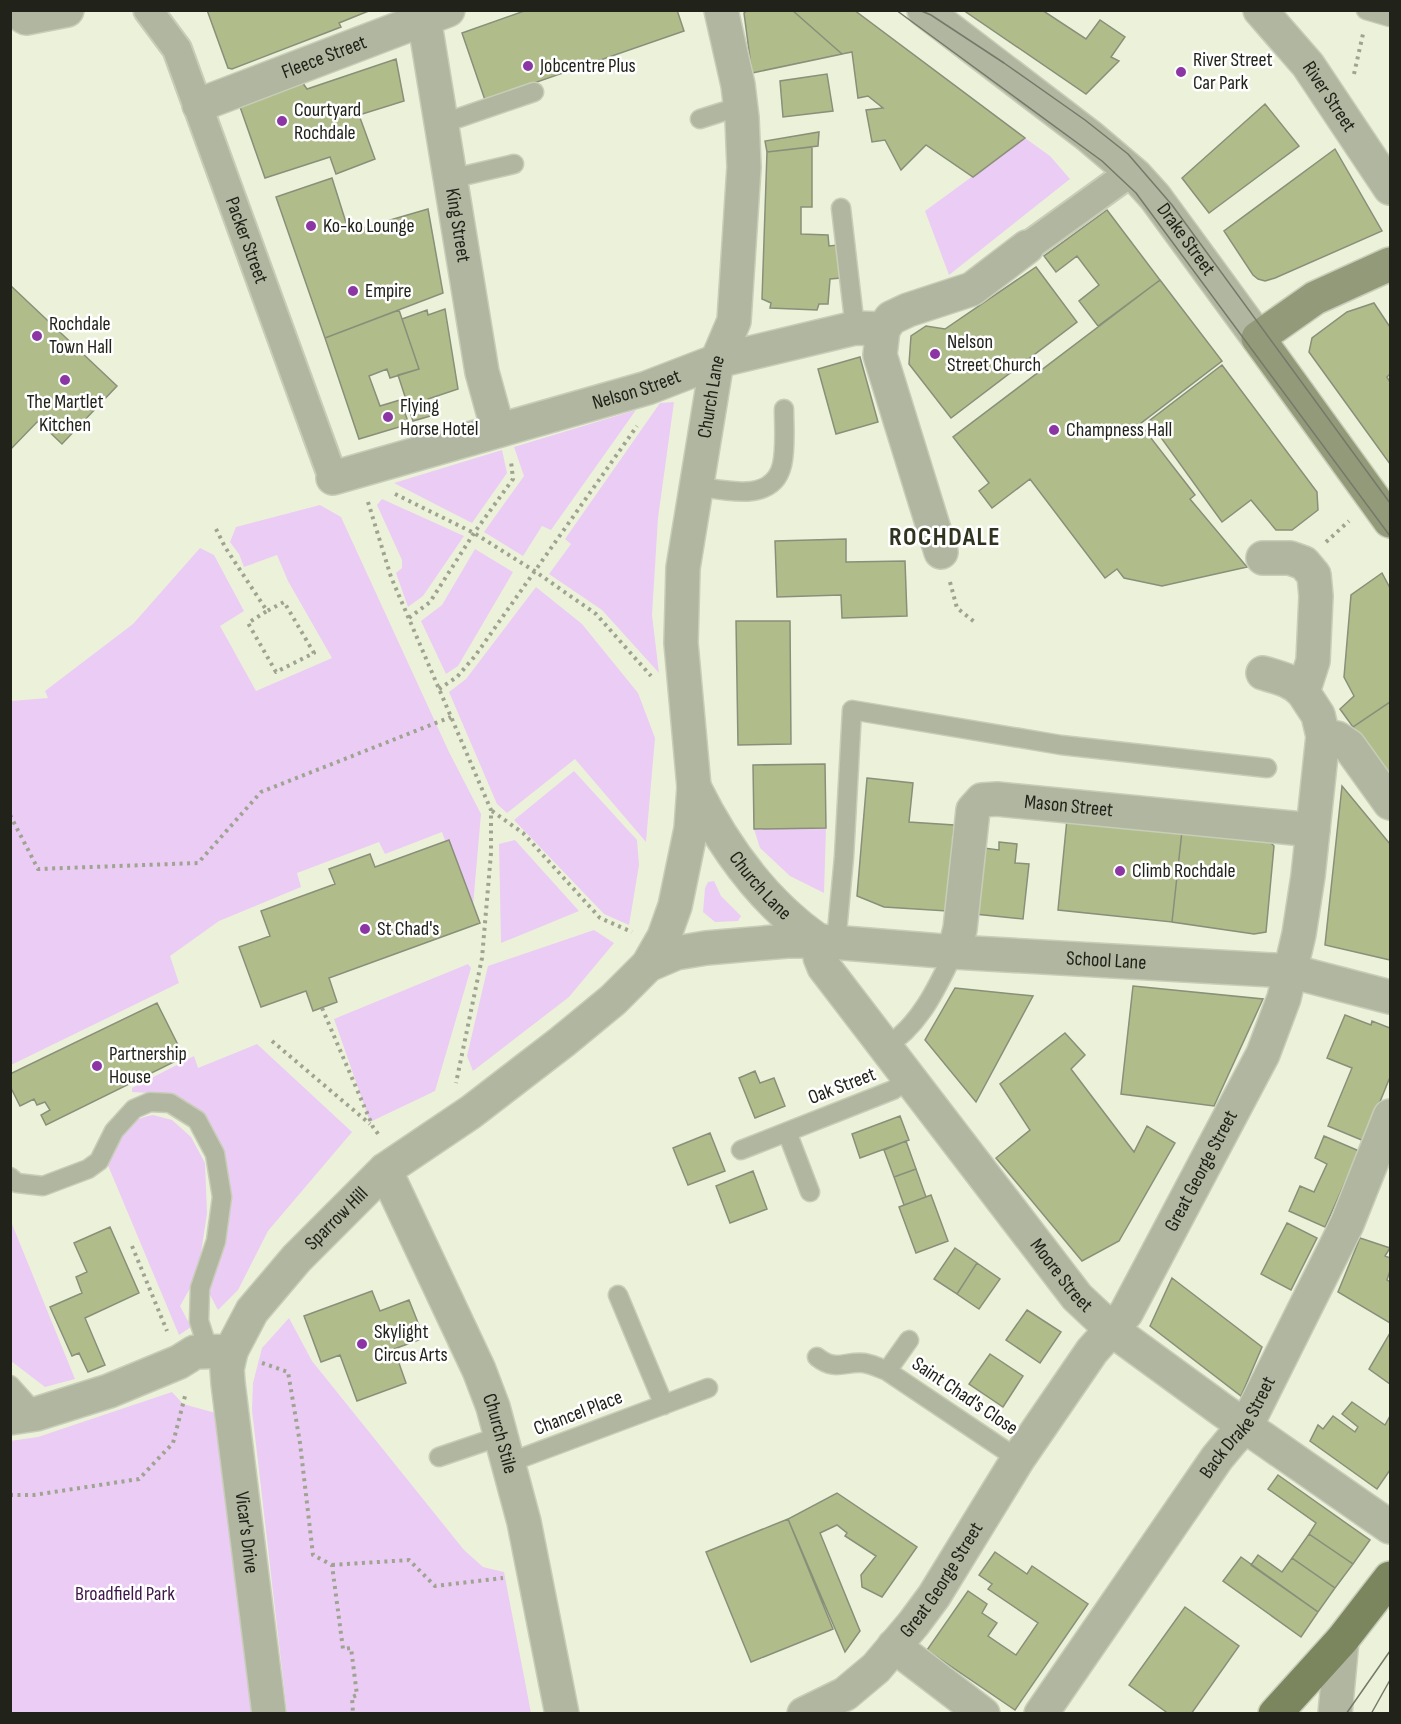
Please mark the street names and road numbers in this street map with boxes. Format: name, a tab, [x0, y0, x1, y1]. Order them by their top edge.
street label: Fleece Street	[278, 30, 370, 84]
street label: River Street	[1297, 57, 1361, 136]
street label: King Street	[440, 186, 476, 264]
street label: Packer Street	[220, 194, 273, 287]
street label: Drake Street	[1151, 198, 1220, 280]
street label: Church Lane	[692, 351, 730, 440]
street label: Nelson Street	[589, 364, 684, 415]
street label: Mason Street	[1023, 790, 1114, 822]
street label: Church Lane	[724, 847, 796, 925]
street label: School Lane	[1065, 946, 1147, 975]
street label: Oak Street	[805, 1062, 879, 1110]
street label: Great George Street	[1159, 1106, 1243, 1235]
street label: Sparrow Hill	[300, 1182, 373, 1255]
street label: Moore Street	[1025, 1234, 1098, 1317]
street label: Saint Chad's Close	[907, 1352, 1023, 1440]
street label: Back Drake Street	[1194, 1373, 1281, 1483]
street label: Chancel Place	[530, 1385, 626, 1441]
street label: Church Stile	[477, 1390, 522, 1476]
street label: Vicar's Drive	[230, 1490, 263, 1575]
street label: Great George Street	[895, 1518, 988, 1643]

